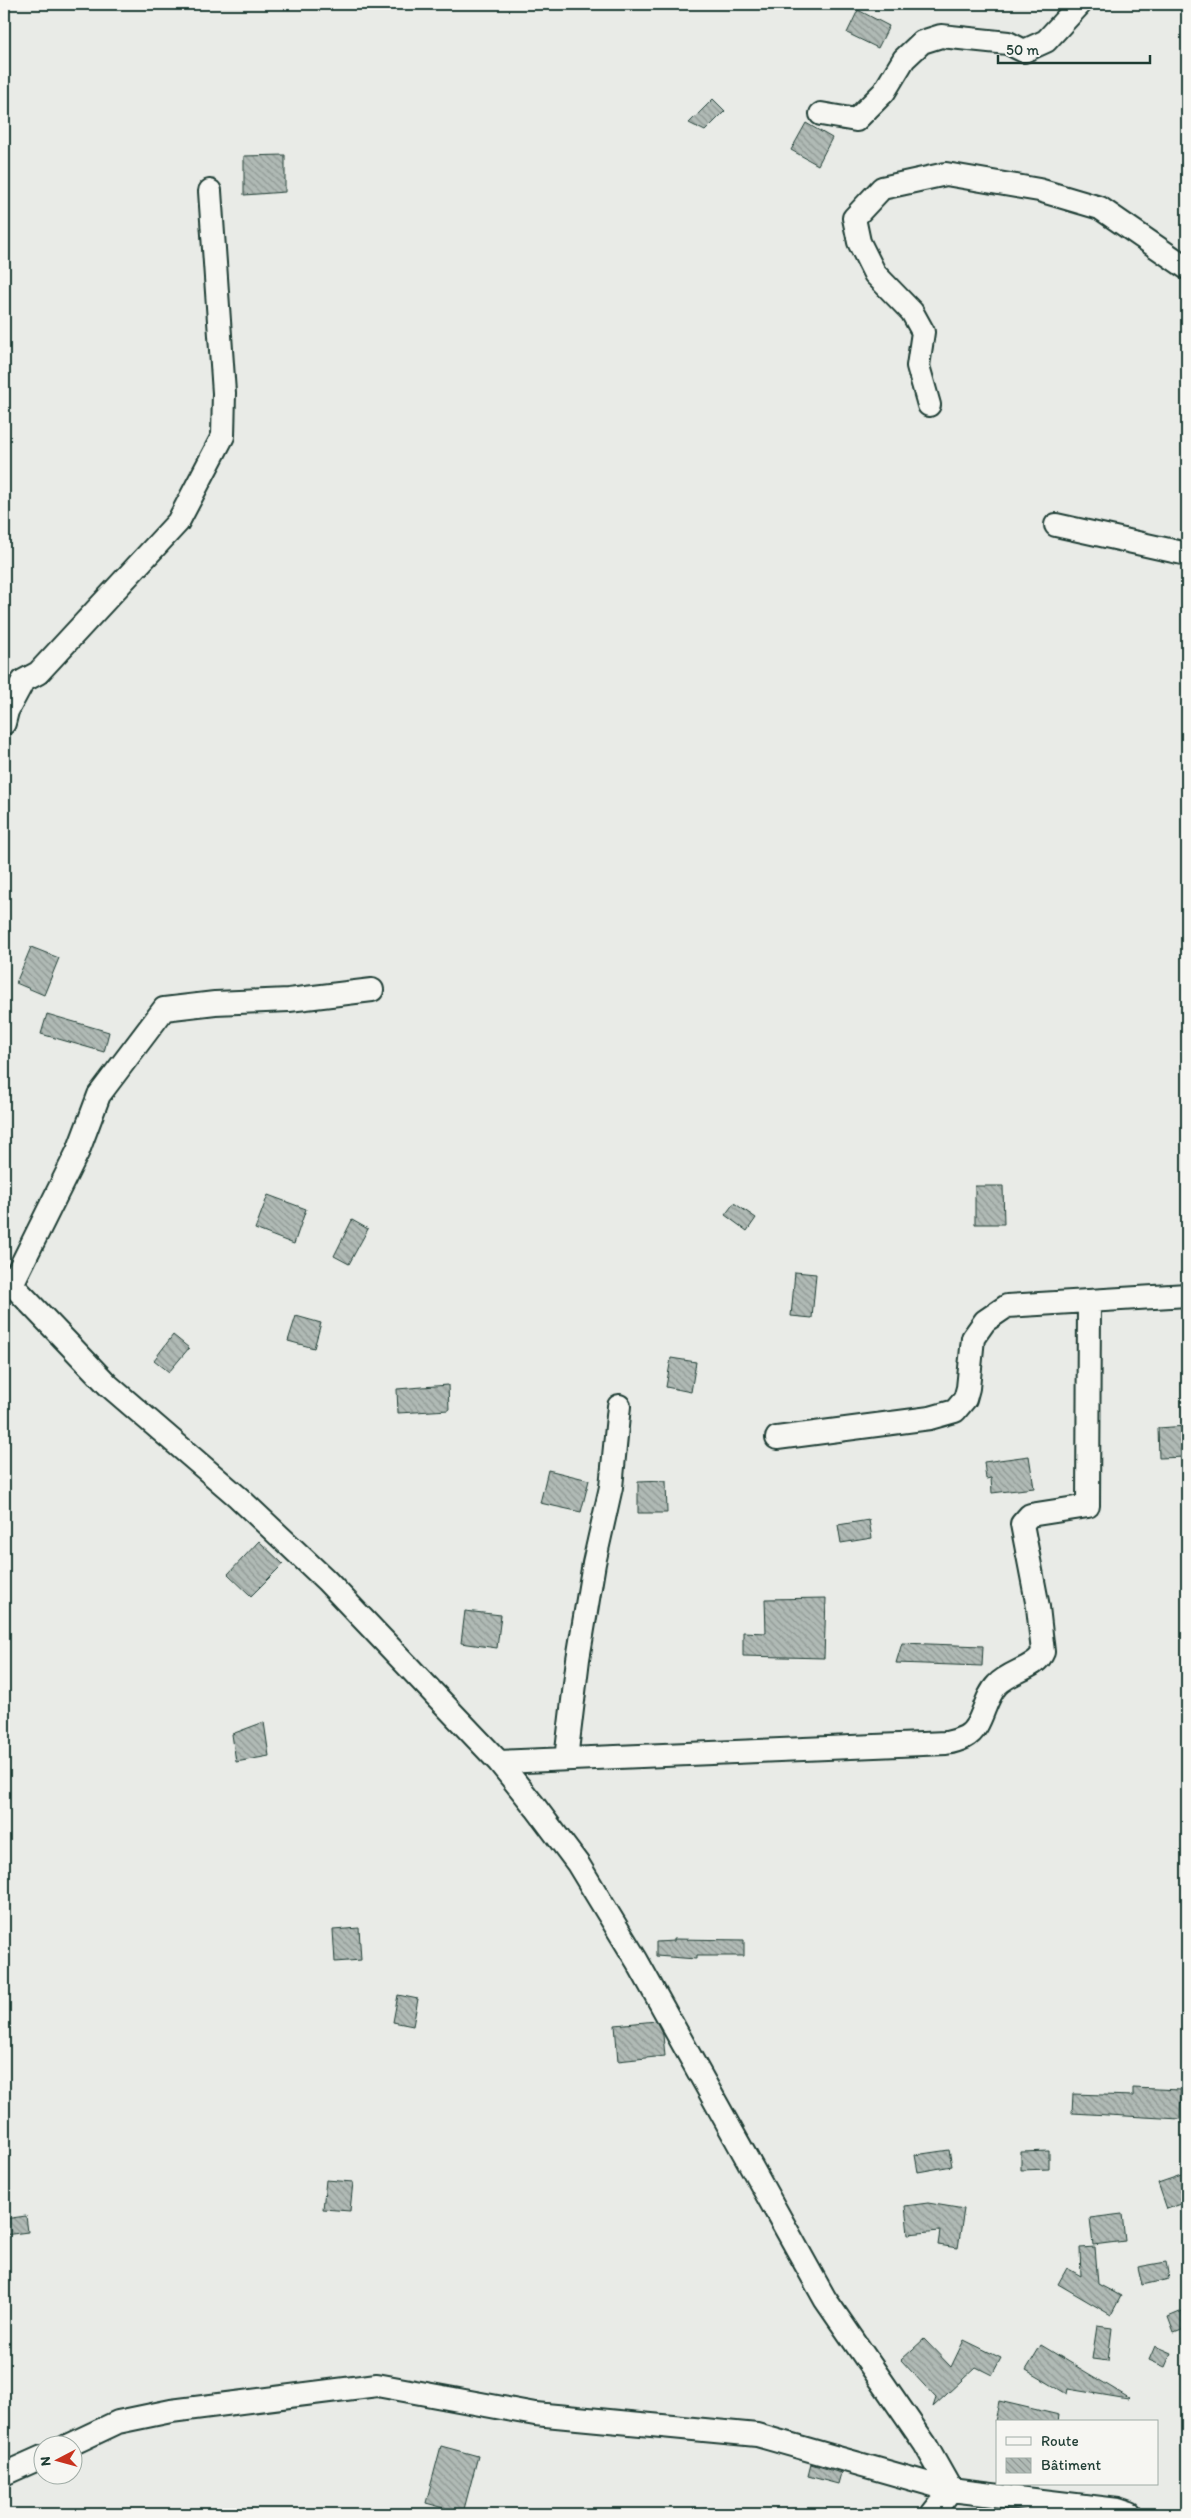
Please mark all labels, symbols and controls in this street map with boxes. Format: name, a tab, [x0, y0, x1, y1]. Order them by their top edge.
scale bar	[998, 32, 1151, 64]
text: 50 m	[1006, 41, 1039, 59]
legend	[996, 2420, 1158, 2486]
text: Route	[1041, 2432, 1079, 2450]
north arrow	[32, 2436, 82, 2486]
text: N	[37, 2456, 55, 2467]
text: Bâtiment	[1041, 2456, 1102, 2474]

